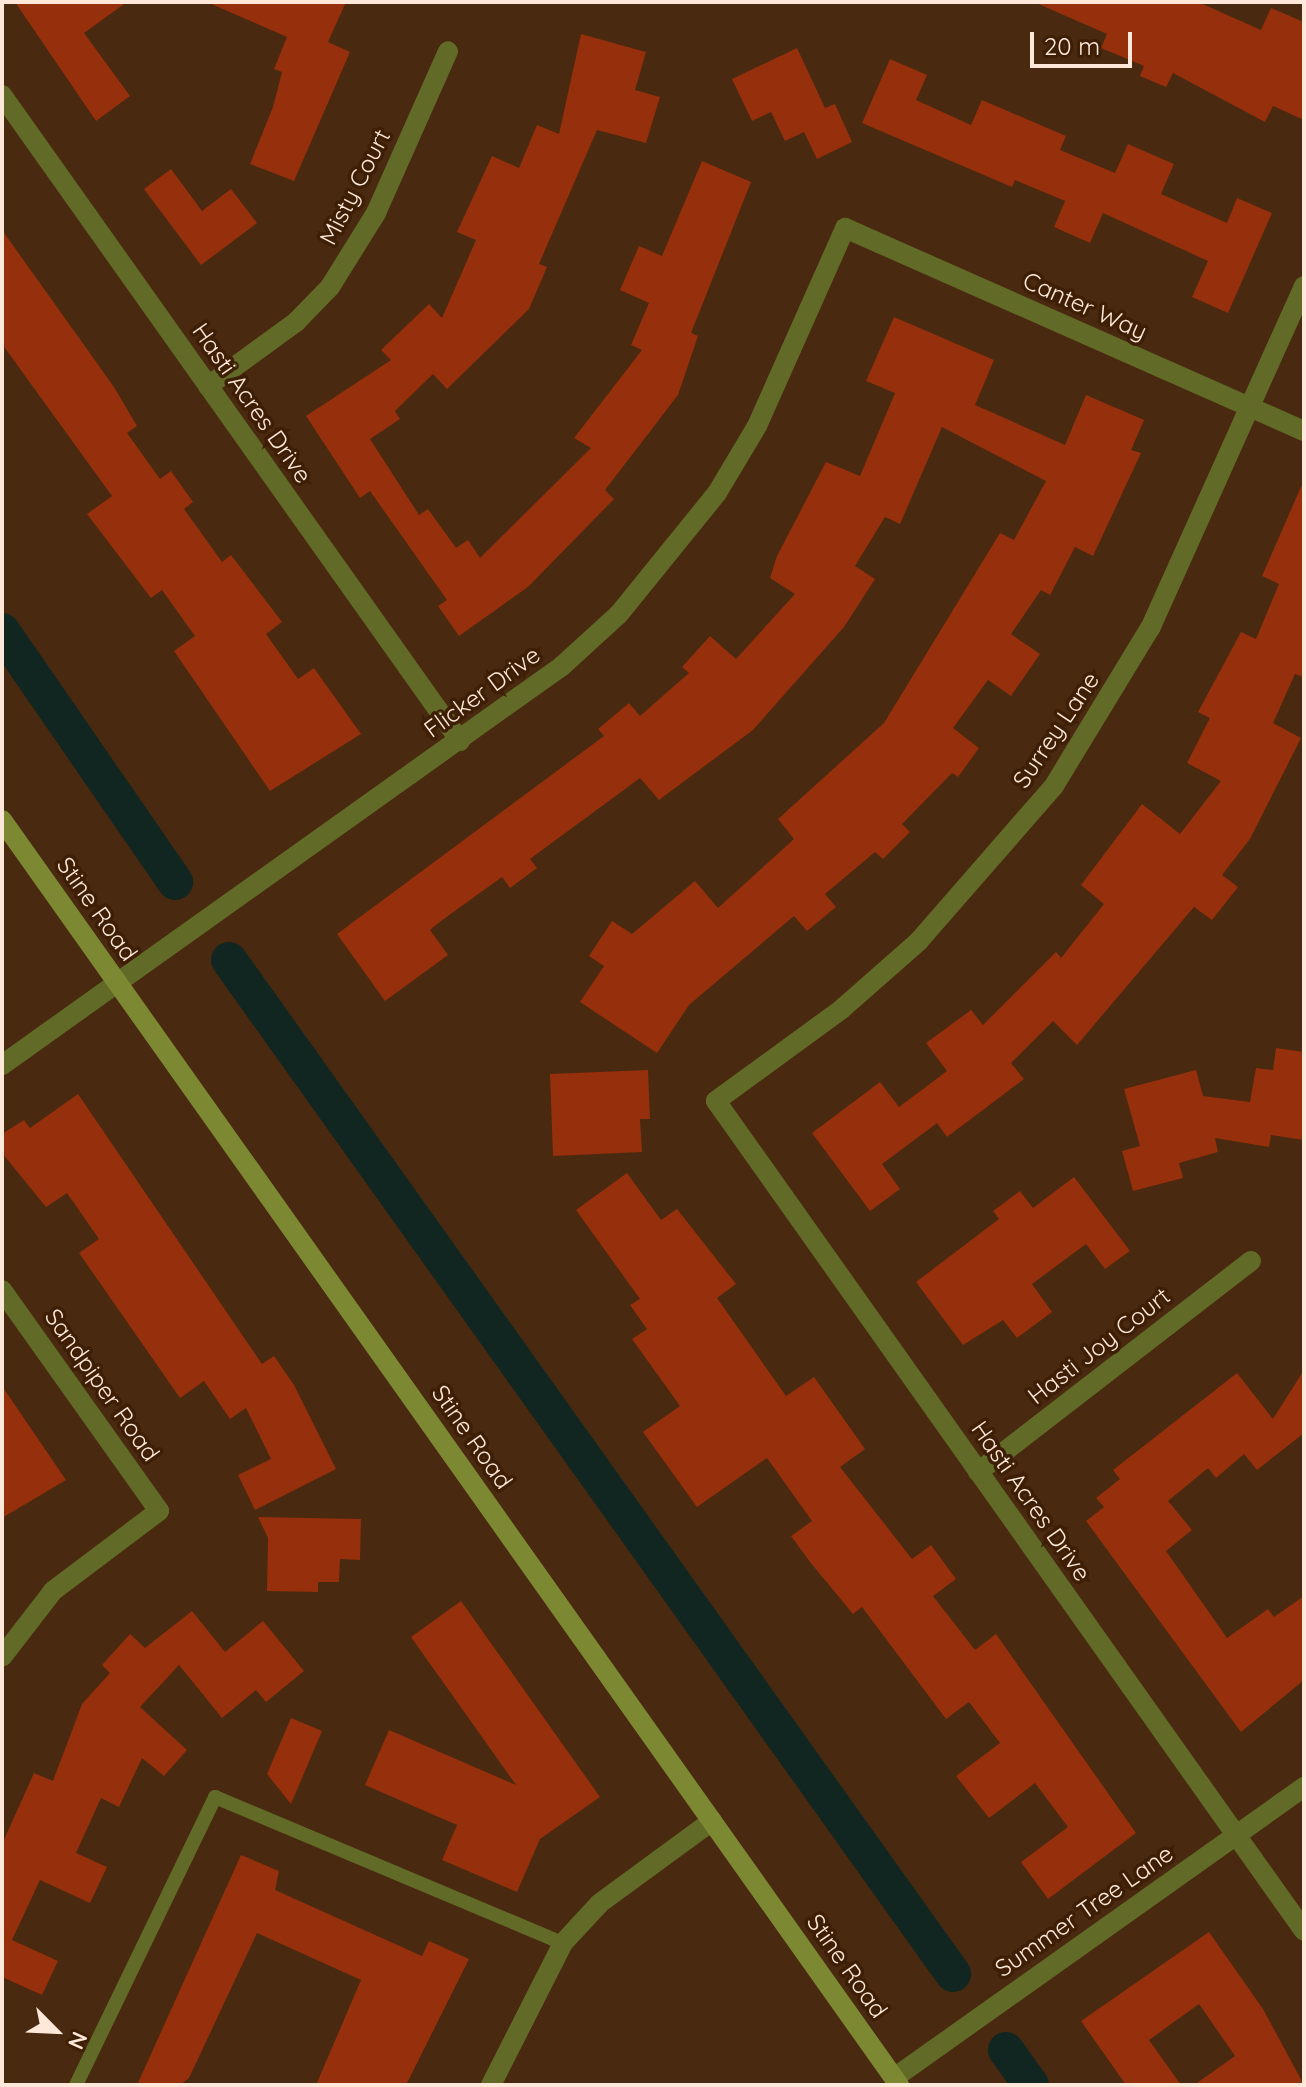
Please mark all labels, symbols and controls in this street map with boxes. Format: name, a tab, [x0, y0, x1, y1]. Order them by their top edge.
scale bar	[1034, 16, 1136, 66]
text: 20 m	[1044, 31, 1100, 61]
street label: Misty Court	[314, 124, 396, 250]
street label: Canter Way	[1019, 266, 1151, 346]
street label: Hasti Acres Drive	[186, 317, 318, 489]
street label: Flicker Drive	[418, 640, 546, 744]
street label: Surrey Lane	[1007, 667, 1105, 793]
street label: Stine Road	[51, 851, 143, 967]
street label: Hasti Joy Court	[1022, 1282, 1176, 1410]
street label: Sandpiper Road	[39, 1303, 165, 1467]
street label: Stine Road	[426, 1379, 518, 1495]
street label: Hasti Acres Drive	[965, 1415, 1097, 1587]
street label: Summer Tree Lane	[990, 1839, 1178, 1983]
street label: Stine Road	[801, 1908, 893, 2024]
north arrow	[16, 1991, 96, 2071]
text: N	[62, 2028, 94, 2054]

